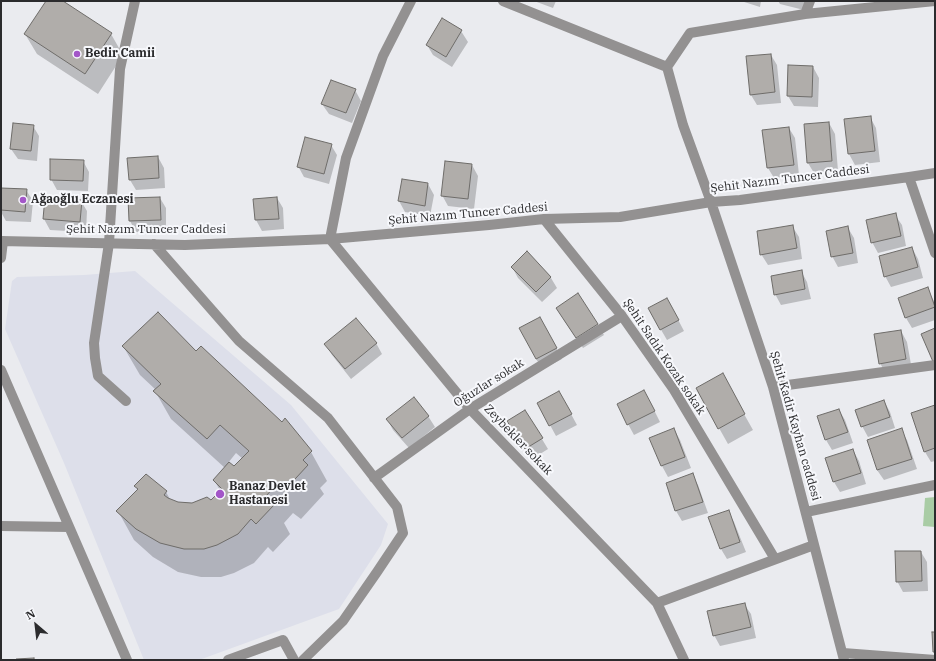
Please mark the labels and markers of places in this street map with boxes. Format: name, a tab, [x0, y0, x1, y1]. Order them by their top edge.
place label: Bedir Camii	[85, 47, 155, 61]
marker: Bedir Camii	[72, 49, 82, 59]
place label: Ağaoğlu Eczanesi	[31, 193, 134, 207]
marker: Ağaoğlu Eczanesi	[18, 195, 28, 205]
place label: Banaz Devlet Hastanesi	[229, 480, 306, 508]
marker: Banaz Devlet Hastanesi	[214, 488, 226, 500]

